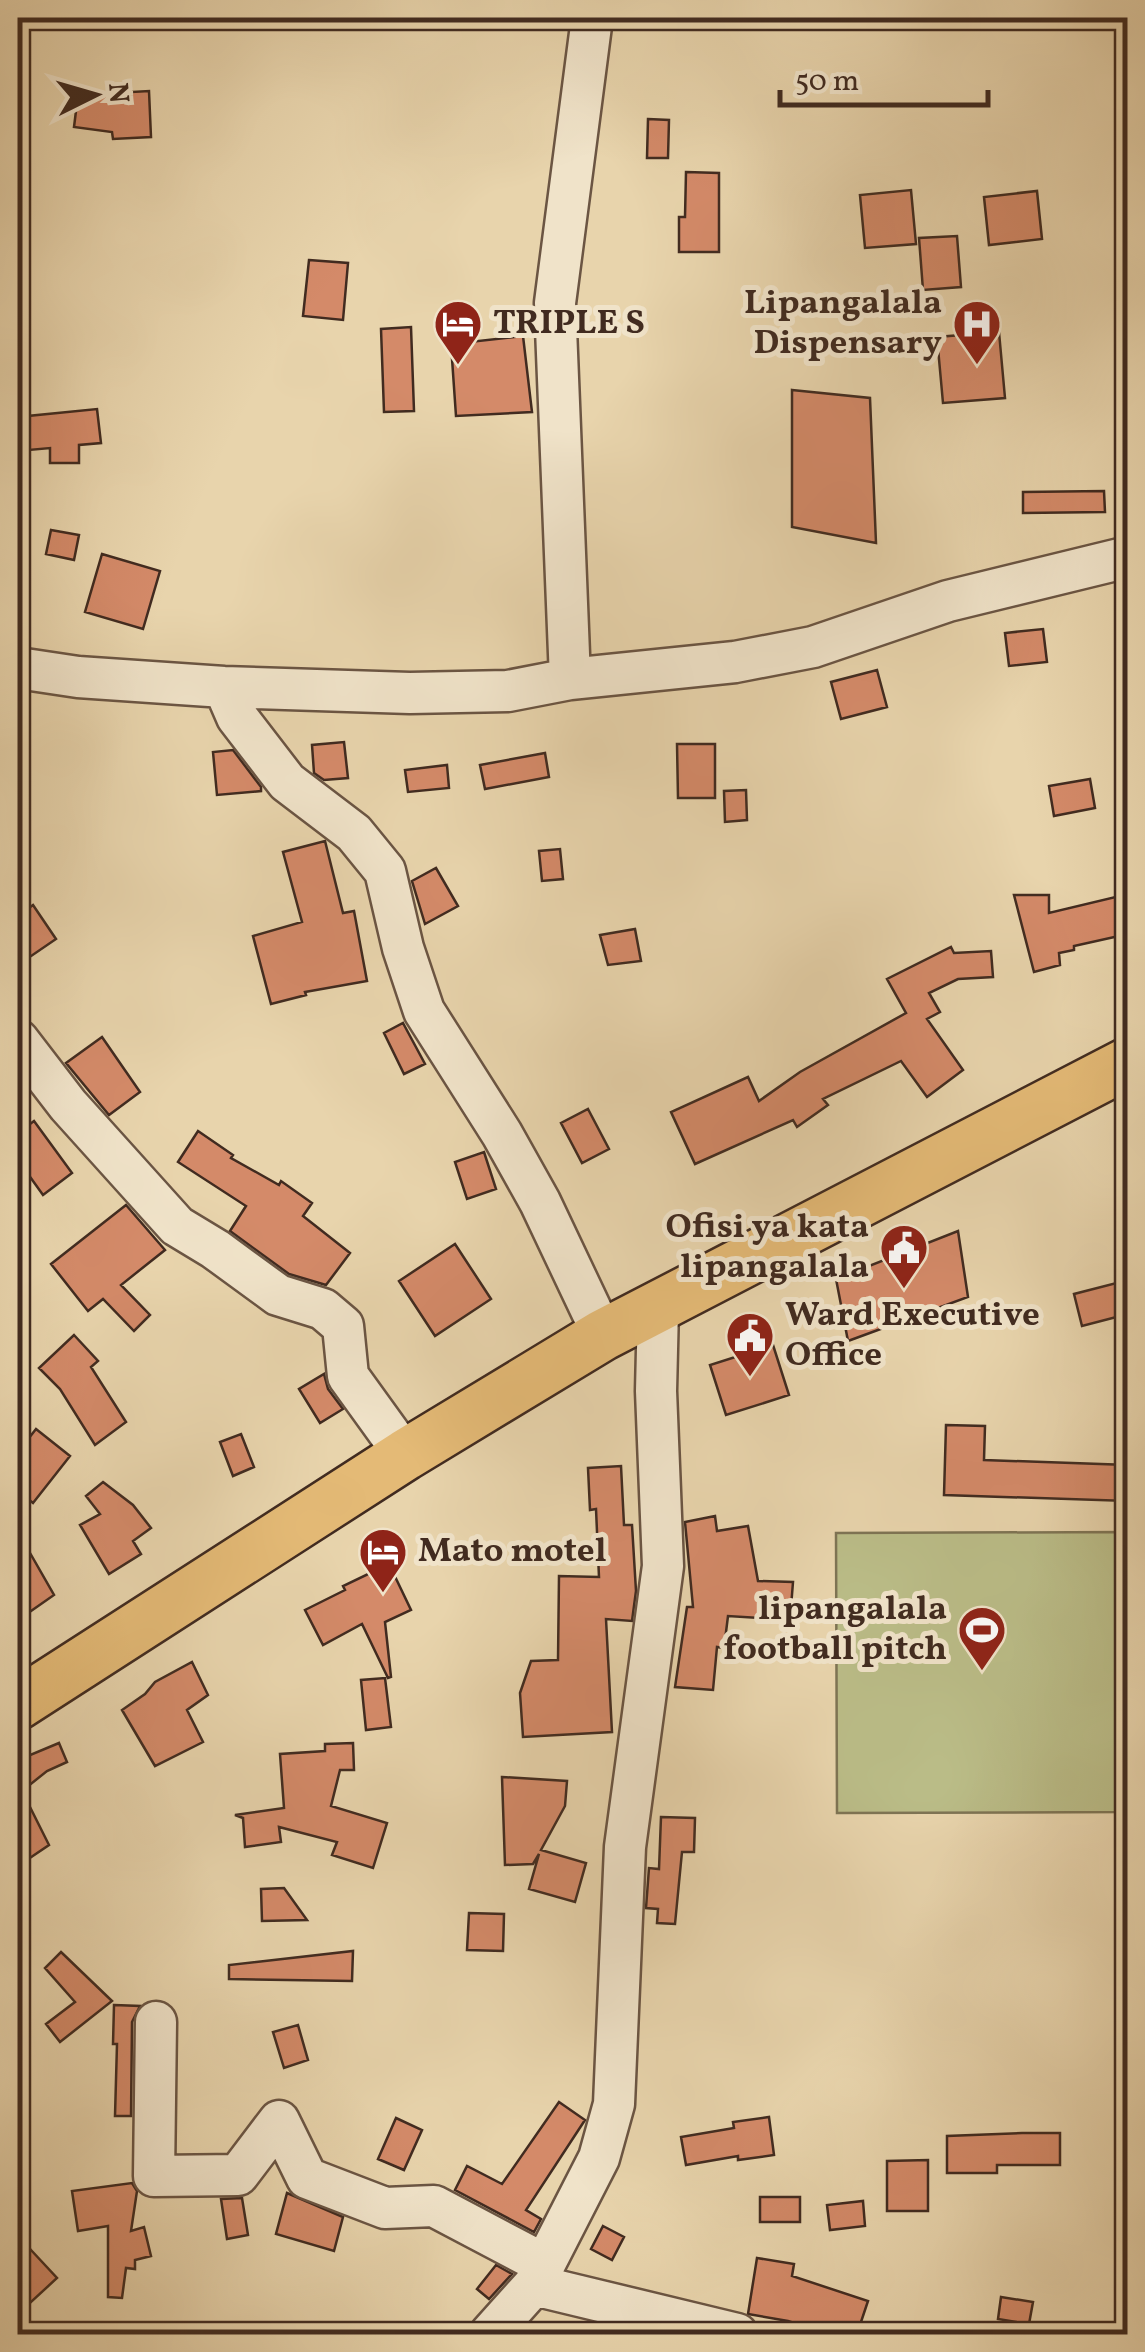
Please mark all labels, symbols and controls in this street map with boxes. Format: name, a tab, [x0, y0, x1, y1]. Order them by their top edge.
north arrow	[45, 45, 145, 145]
scale bar	[780, 45, 988, 107]
text: 50 m	[795, 61, 859, 103]
text: N	[97, 81, 138, 105]
place label: Lipangalala Dispensary	[744, 280, 942, 368]
hotel icon: TRIPLE S	[432, 298, 484, 366]
hospital icon: Lipangalala Dispensary	[951, 298, 1003, 366]
place label: TRIPLE S	[493, 300, 645, 348]
place label: Ofisi ya kata lipangalala	[666, 1204, 869, 1292]
public building icon: Ofisi ya kata lipangalala	[878, 1222, 930, 1290]
place label: Ward Executive Office	[785, 1292, 1040, 1380]
public building icon: Ward Executive Office	[724, 1310, 776, 1378]
hotel icon: Mato motel	[357, 1526, 409, 1594]
place label: Mato motel	[418, 1528, 607, 1576]
place label: lipangalala football pitch	[723, 1586, 947, 1674]
sports icon: lipangalala football pitch	[956, 1604, 1008, 1672]

